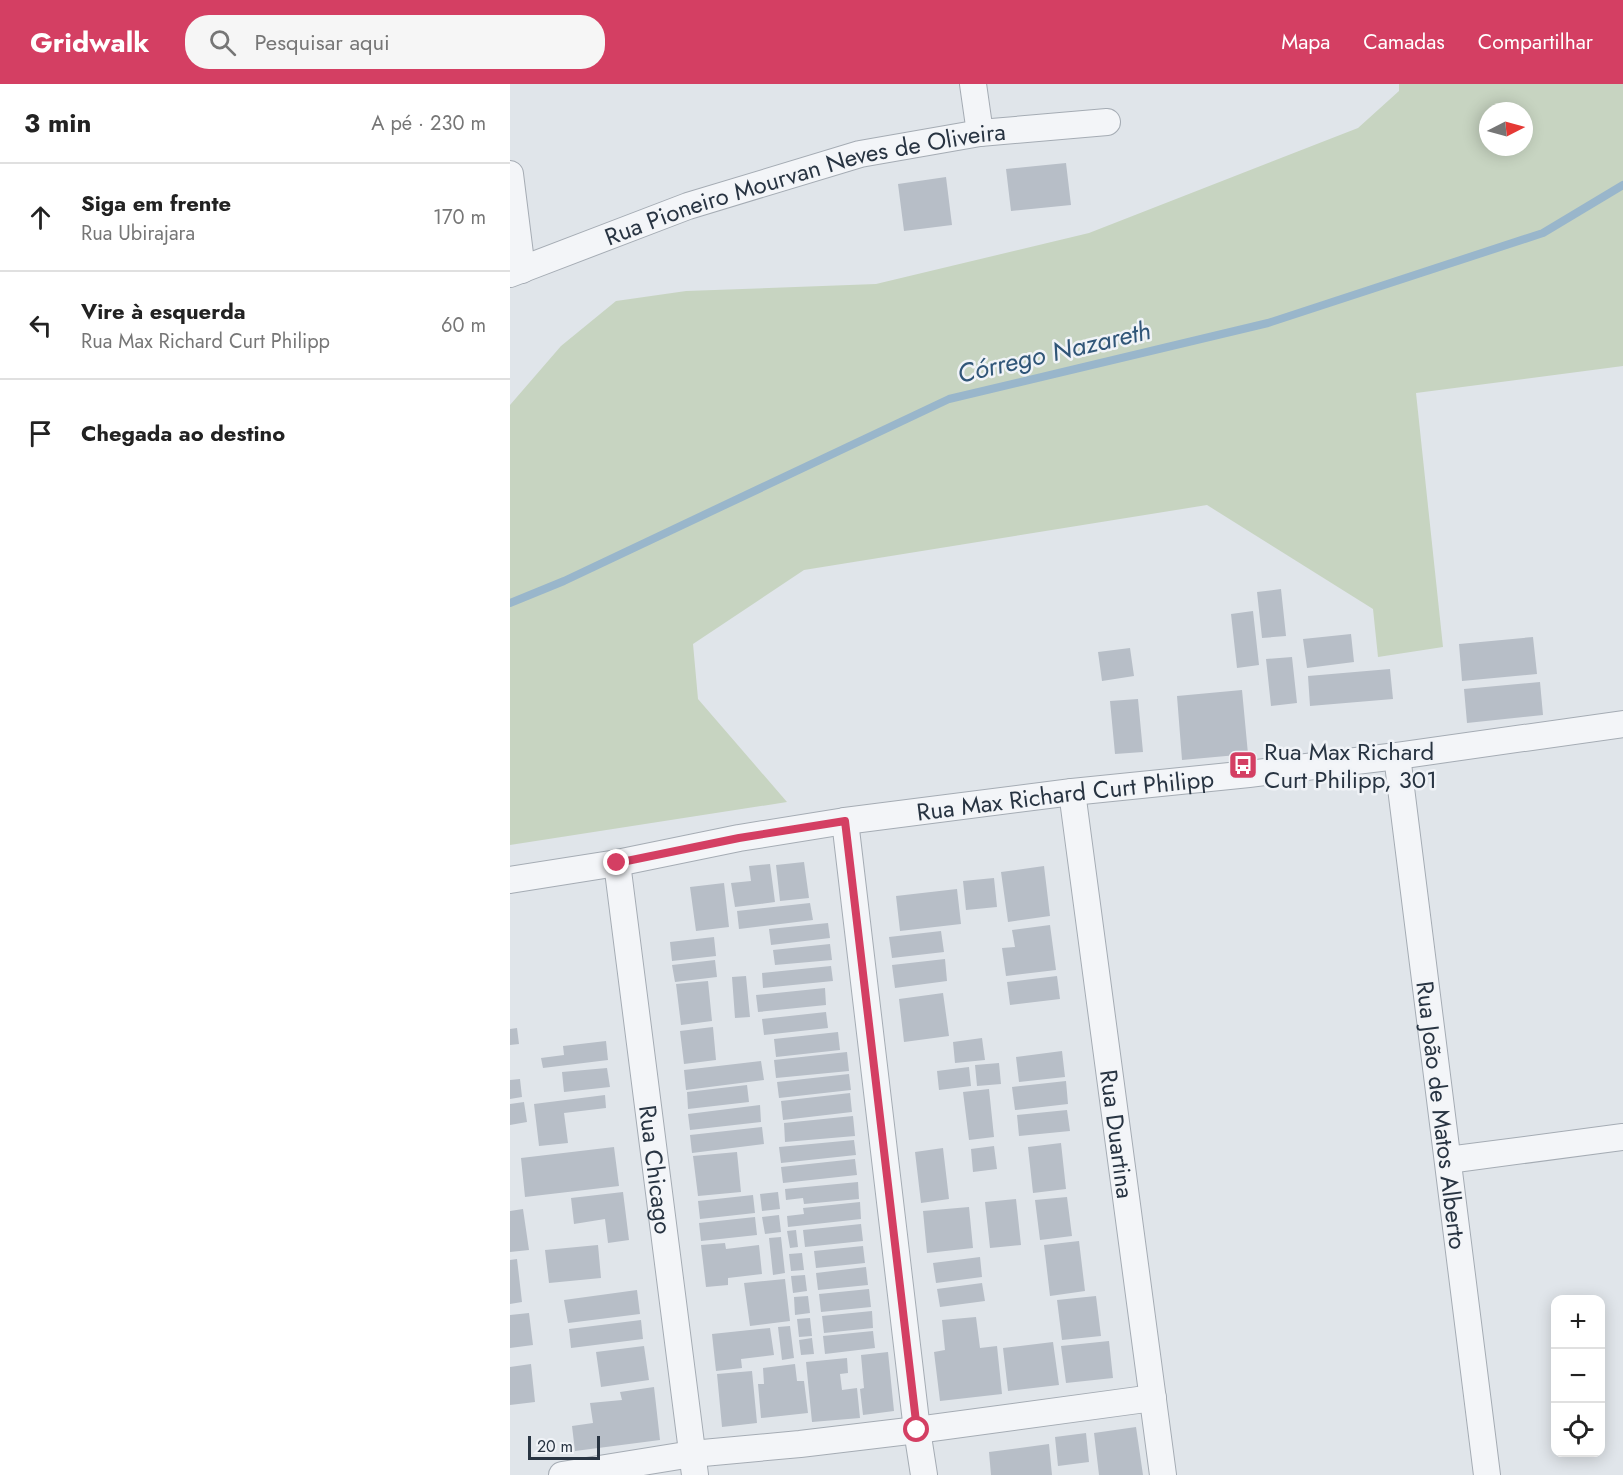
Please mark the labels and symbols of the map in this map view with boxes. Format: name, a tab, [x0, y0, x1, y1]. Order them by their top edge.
north arrow	[1479, 102, 1533, 156]
street label: Rua Pioneiro Mourvan Neves de Oliveira	[599, 113, 1007, 254]
water label: Córrego Nazareth	[954, 311, 1154, 393]
place label: Rua Max Richard Curt Philipp, 301	[1264, 734, 1437, 797]
bus stop icon: Rua Max Richard Curt Philipp, 301	[1227, 749, 1259, 781]
street label: Rua Max Richard Curt Philipp	[914, 760, 1215, 829]
route end	[603, 849, 629, 875]
street label: Rua João de Matos Alberto	[1408, 979, 1476, 1251]
street label: Rua Duartina	[1092, 1067, 1143, 1201]
street label: Rua Chicago	[630, 1103, 682, 1236]
route start	[903, 1416, 929, 1442]
scale bar	[528, 1433, 600, 1460]

